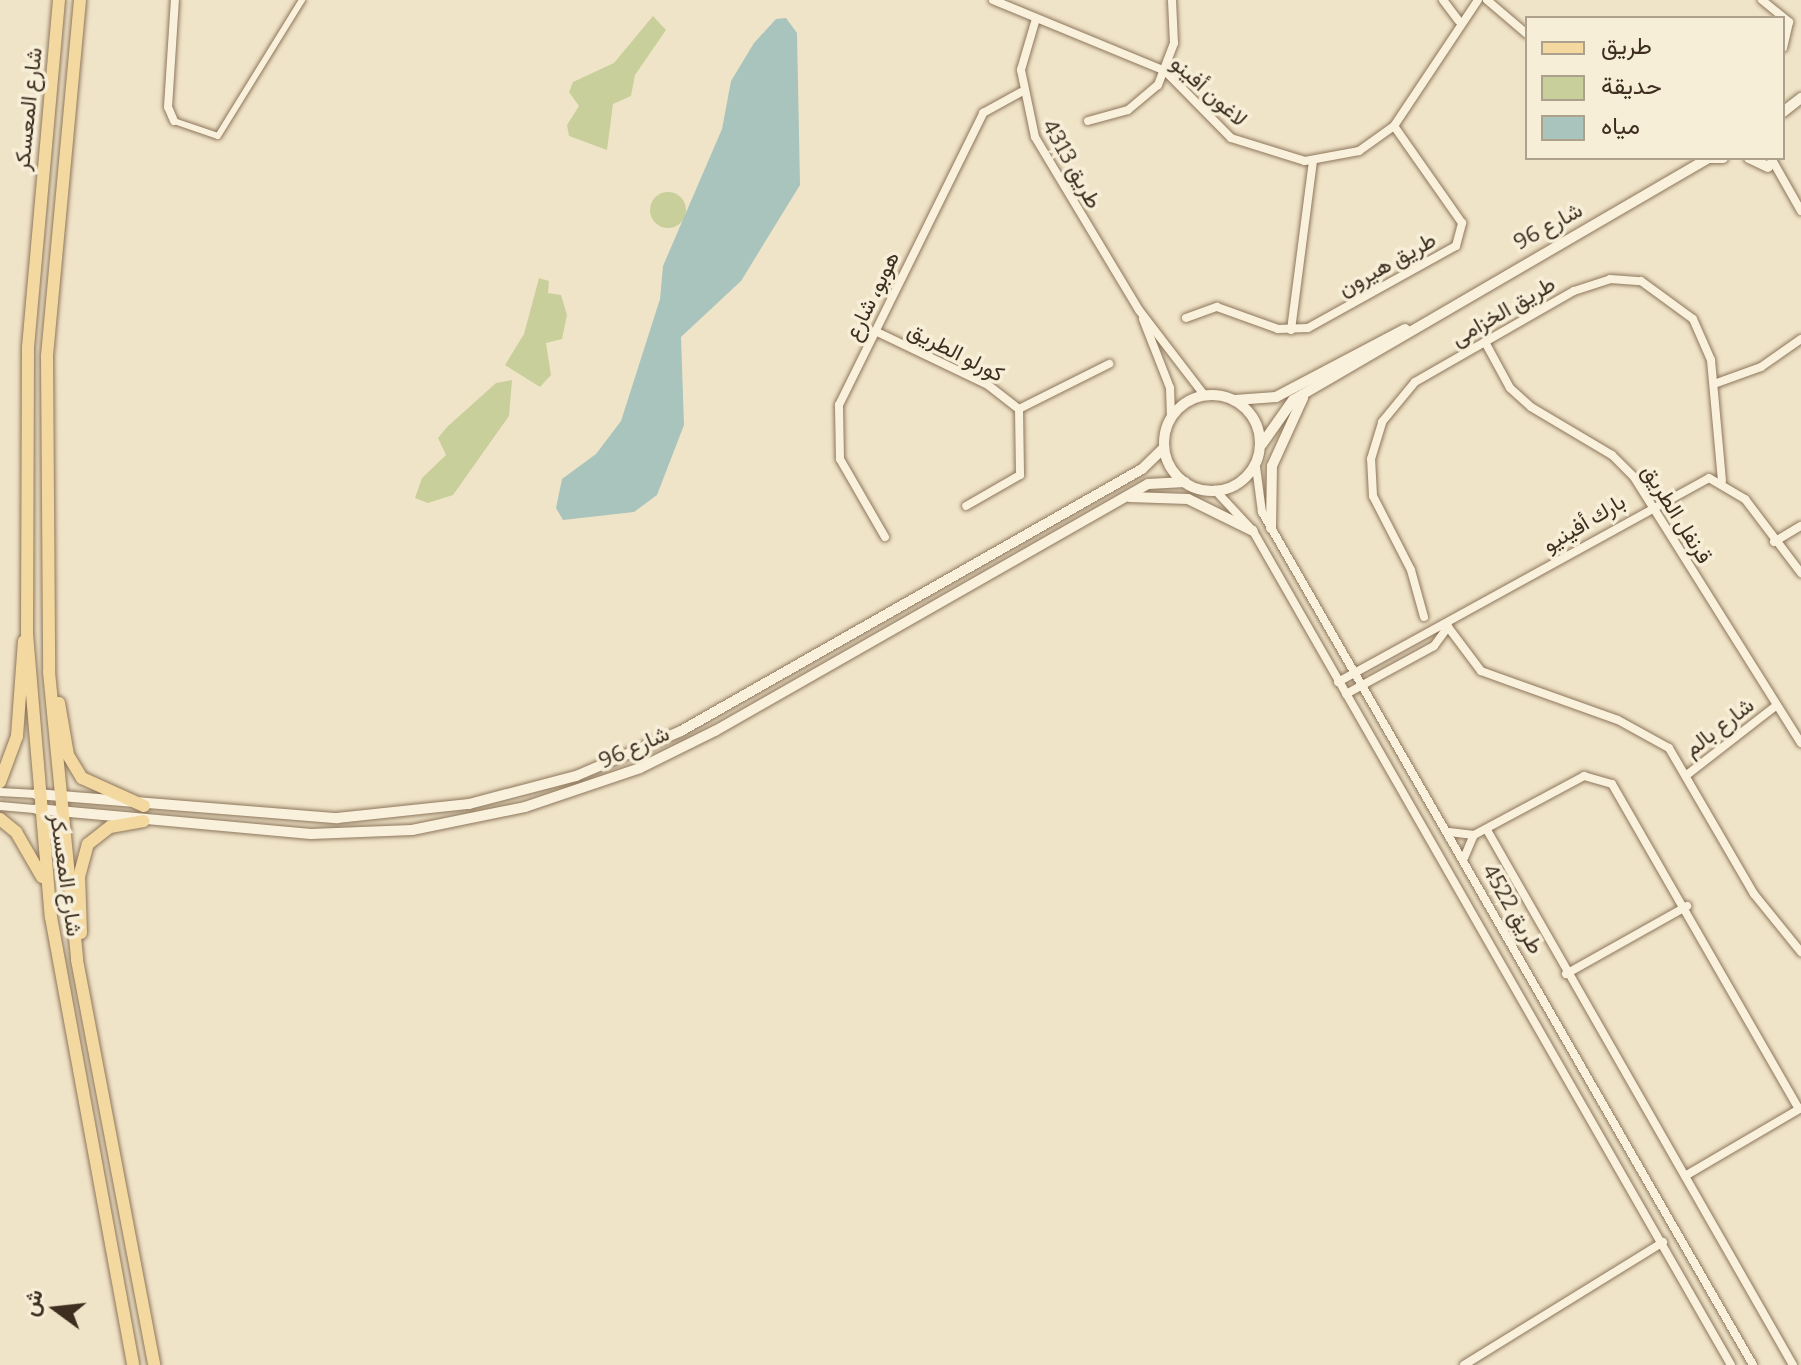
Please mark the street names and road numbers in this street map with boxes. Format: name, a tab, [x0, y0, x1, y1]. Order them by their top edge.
street label: شارع المعسكر	[8, 46, 48, 172]
street label: لاغون أفينو	[1165, 50, 1253, 132]
street label: طريق 4313	[1037, 115, 1107, 213]
street label: شارع 96	[1509, 196, 1587, 256]
street label: طريق هيرون	[1333, 226, 1441, 302]
street label: هوبو، شارع	[839, 247, 905, 345]
street label: طريق الخزامى	[1446, 271, 1560, 351]
street label: كورلو الطريق	[903, 316, 1009, 388]
street label: قرنفل الطريق	[1636, 460, 1718, 568]
street label: بارك أفينيو	[1538, 488, 1630, 558]
street label: شارع بالم	[1679, 692, 1759, 762]
street label: شارع 96	[595, 720, 673, 774]
street label: شارع المعسكر	[44, 812, 88, 938]
street label: طريق 4522	[1477, 859, 1549, 959]

